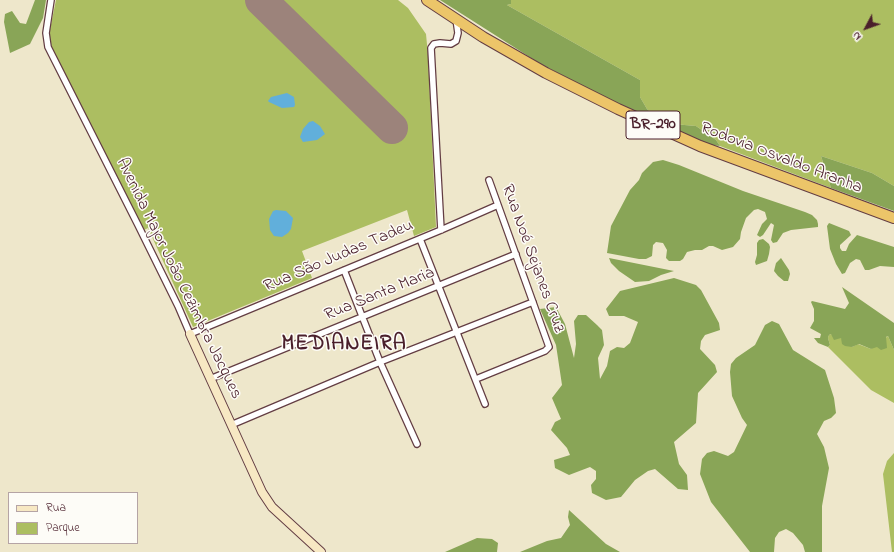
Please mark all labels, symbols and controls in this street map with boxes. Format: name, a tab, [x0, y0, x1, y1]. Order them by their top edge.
north arrow	[846, 8, 886, 48]
text: N	[848, 28, 865, 44]
road number: BR-290	[626, 111, 680, 139]
street label: Rodovia Osvaldo Aranha	[697, 119, 865, 199]
street label: Avenida Major João Cezimbra Jacques	[111, 155, 245, 403]
street label: Rua Noé Sejanes Cruz	[496, 182, 568, 336]
street label: Rua São Judas Tadeu	[261, 216, 417, 298]
street label: Rua Santa Maria	[322, 264, 438, 326]
district label: MEDIANEIRA	[281, 333, 407, 359]
legend	[8, 492, 138, 544]
text: Rua	[46, 499, 66, 517]
text: Parque	[46, 519, 80, 537]

